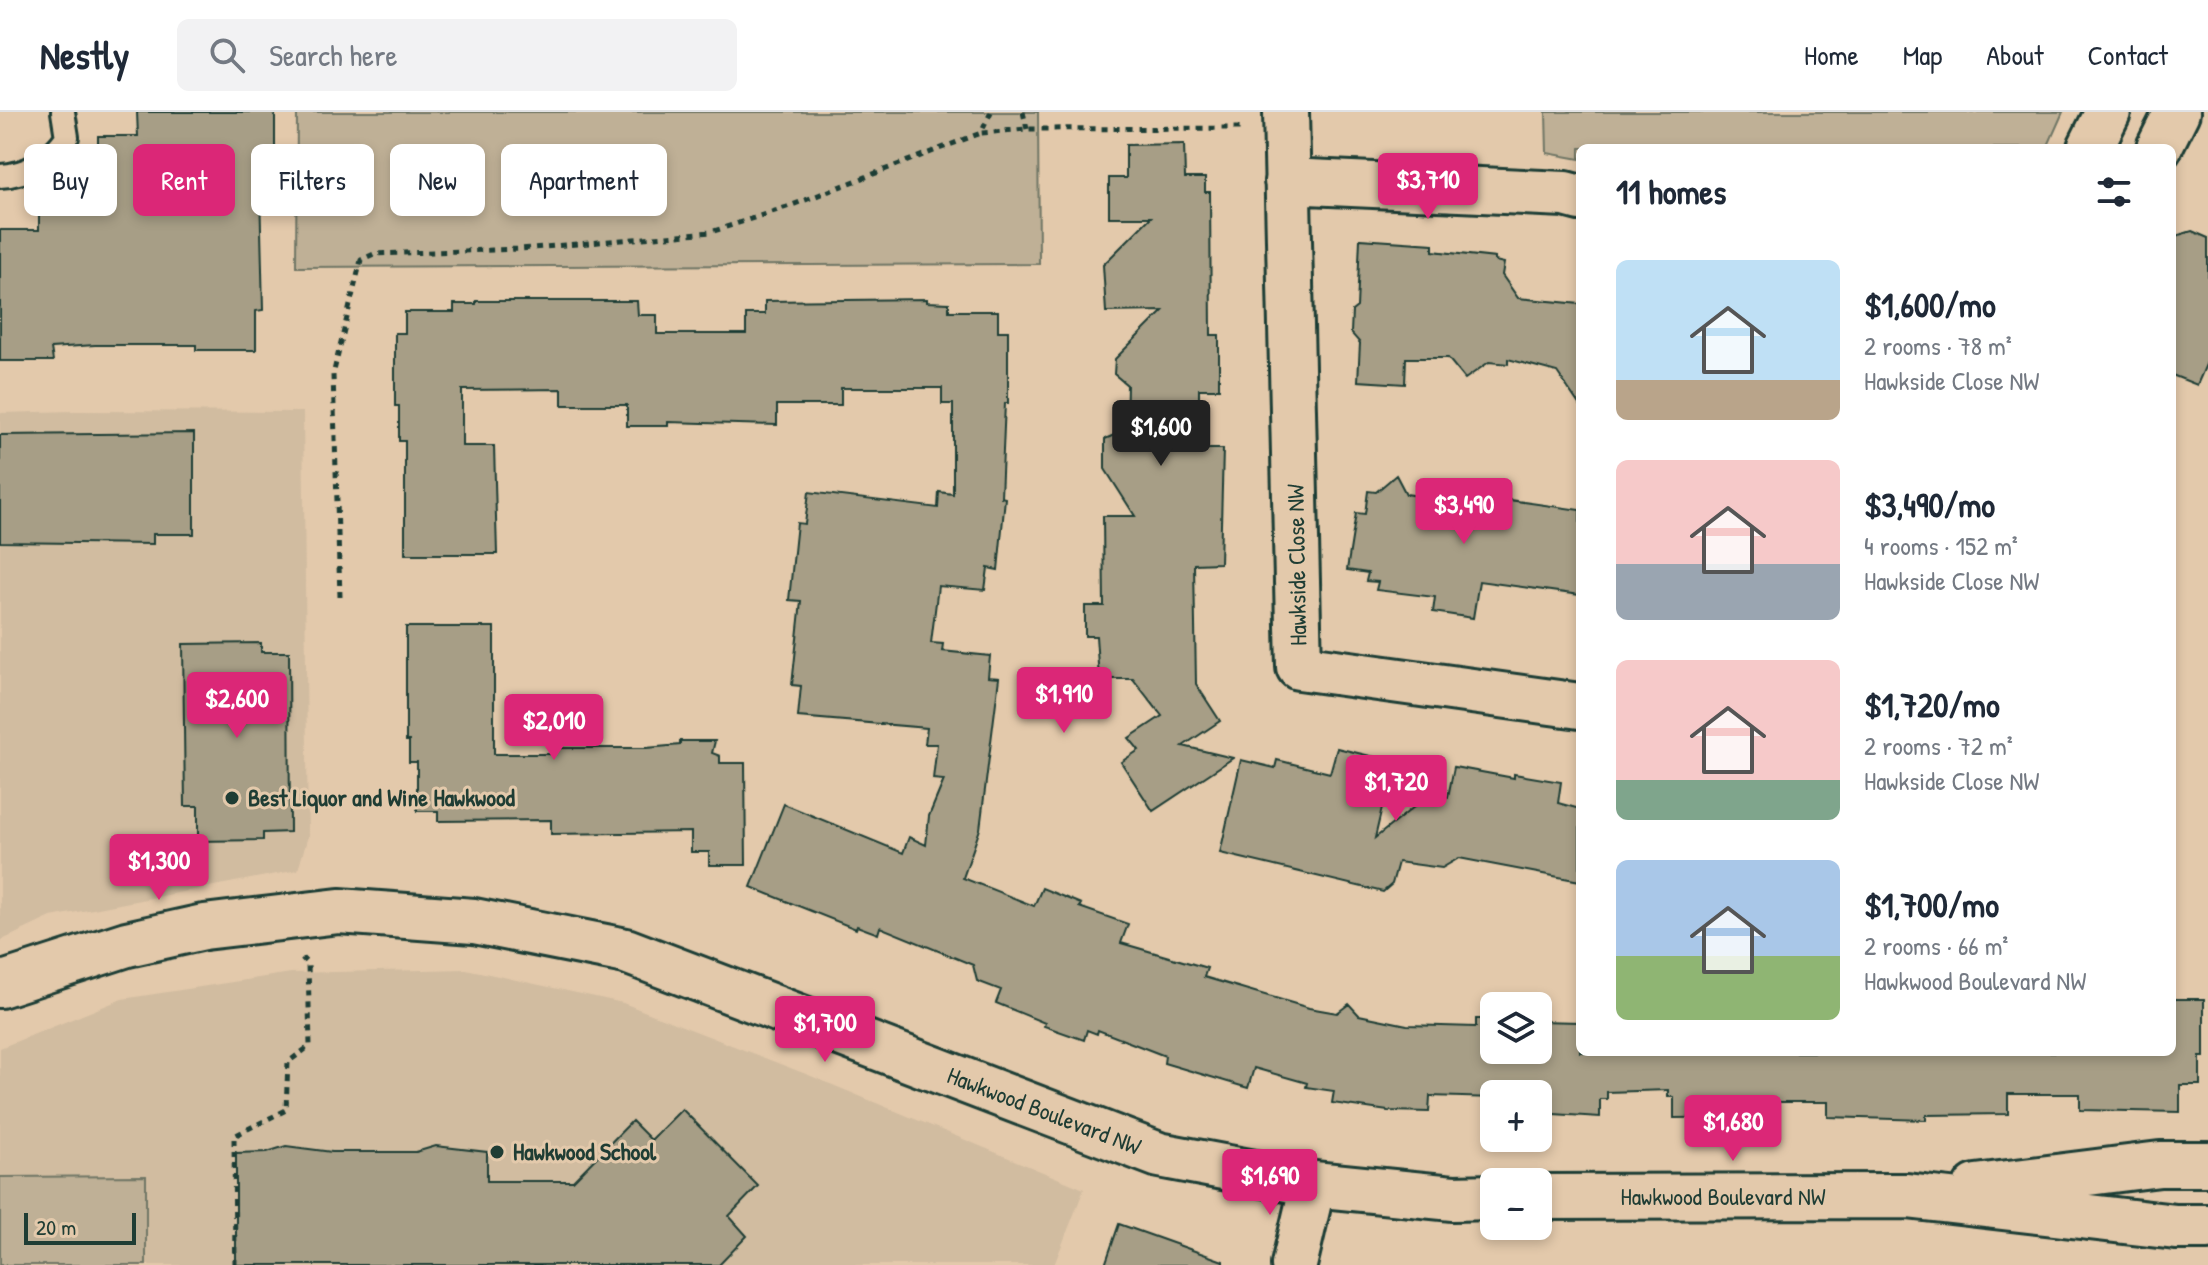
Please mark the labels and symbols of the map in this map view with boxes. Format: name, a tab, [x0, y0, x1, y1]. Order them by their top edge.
pin: $3,710	[1363, 153, 1493, 221]
pin: $1,600	[1096, 400, 1226, 468]
pin: $3,490	[1399, 478, 1529, 546]
street label: Hawkside Close NW	[1279, 484, 1313, 646]
pin: $1,910	[999, 667, 1129, 735]
pin: $2,600	[172, 672, 302, 740]
pin: $2,010	[489, 694, 619, 762]
pin: $1,720	[1331, 755, 1461, 823]
place label: Best Liquor and Wine Hawkwood	[248, 781, 516, 814]
marker: Best Liquor and Wine Hawkwood	[223, 789, 241, 807]
pin: $1,300	[94, 834, 224, 902]
pin: $1,700	[760, 996, 890, 1064]
street label: Hawkwood Boulevard NW	[943, 1058, 1146, 1162]
pin: $1,680	[1668, 1095, 1798, 1163]
place label: Hawkwood School	[513, 1135, 657, 1167]
marker: Hawkwood School	[488, 1143, 506, 1161]
pin: $1,690	[1205, 1149, 1335, 1217]
street label: Hawkwood Boulevard NW	[1620, 1180, 1826, 1212]
scale bar	[24, 1209, 136, 1245]

